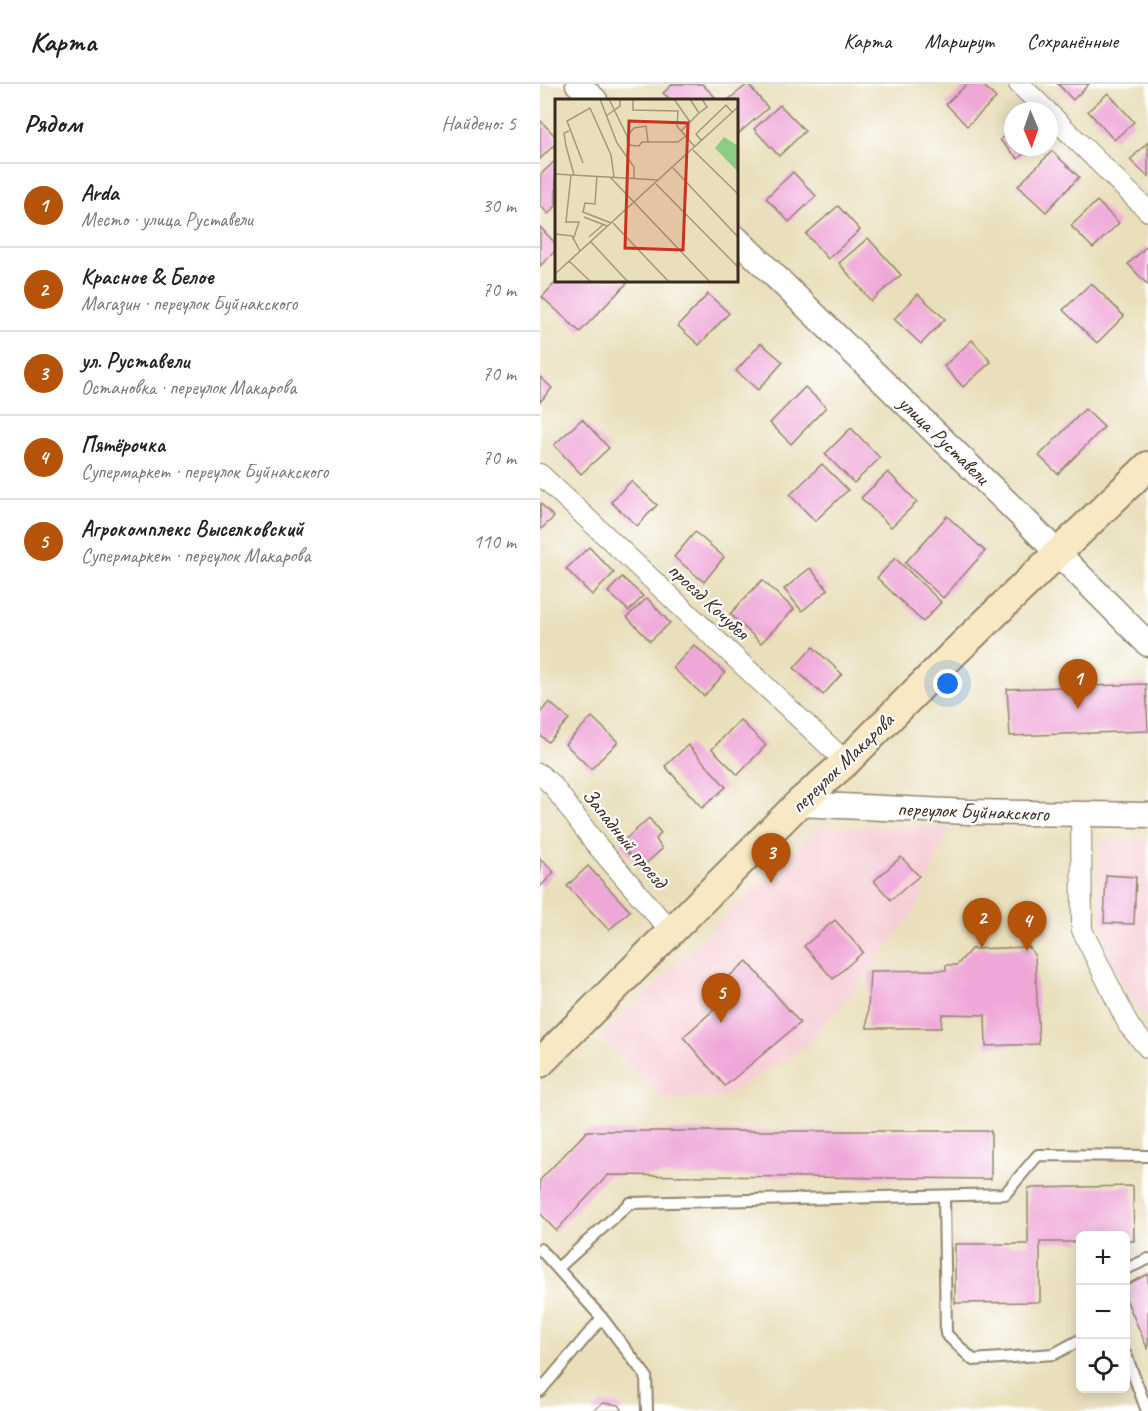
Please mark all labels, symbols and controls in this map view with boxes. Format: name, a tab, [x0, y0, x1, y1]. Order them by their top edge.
text: Карта	[30, 24, 97, 59]
text: Карта	[843, 28, 892, 54]
text: Маршрут	[925, 28, 994, 54]
text: Сохранённые	[1027, 28, 1118, 54]
inset map	[555, 99, 738, 282]
north arrow	[1004, 102, 1058, 156]
text: Рядом	[24, 107, 82, 140]
text: Найдено: 5	[441, 111, 516, 136]
text: Arda	[81, 179, 119, 207]
text: 1	[39, 193, 48, 218]
text: 30 m	[482, 193, 516, 218]
text: Место · улица Руставели	[81, 207, 253, 232]
text: Красное & Белое	[81, 263, 214, 291]
text: 2	[39, 277, 48, 302]
text: 70 m	[482, 277, 516, 302]
text: Магазин · переулок Буйнакского	[81, 291, 297, 316]
text: ул. Руставели	[81, 347, 189, 375]
text: 3	[39, 361, 48, 386]
text: 70 m	[482, 361, 516, 386]
text: Остановка · переулок Макарова	[81, 375, 296, 400]
street label: улица Руставели	[892, 389, 996, 491]
text: Пятёрочка	[81, 431, 165, 459]
text: 4	[39, 445, 48, 470]
text: 70 m	[482, 445, 516, 470]
text: Супермаркет · переулок Буйнакского	[81, 459, 328, 484]
text: Агрокомплекс Выселковский	[81, 515, 303, 543]
text: 5	[39, 529, 48, 554]
text: 110 m	[473, 529, 516, 554]
text: Супермаркет · переулок Макарова	[81, 543, 311, 568]
street label: проезд Кочубея	[663, 557, 756, 646]
pin: 1	[1058, 660, 1098, 709]
your location	[933, 669, 962, 698]
street label: переулок Макарова	[785, 706, 900, 819]
street label: Западный проезд	[577, 783, 675, 895]
street label: переулок Буйнакского	[897, 795, 1051, 827]
pin: 3	[752, 834, 790, 883]
pin: 2	[962, 898, 1002, 948]
pin: 4	[1008, 902, 1046, 951]
pin: 5	[702, 974, 741, 1023]
map controls	[1076, 1231, 1130, 1393]
button: +	[1076, 1231, 1130, 1285]
button: −	[1076, 1285, 1130, 1339]
button: locate	[1076, 1339, 1130, 1393]

